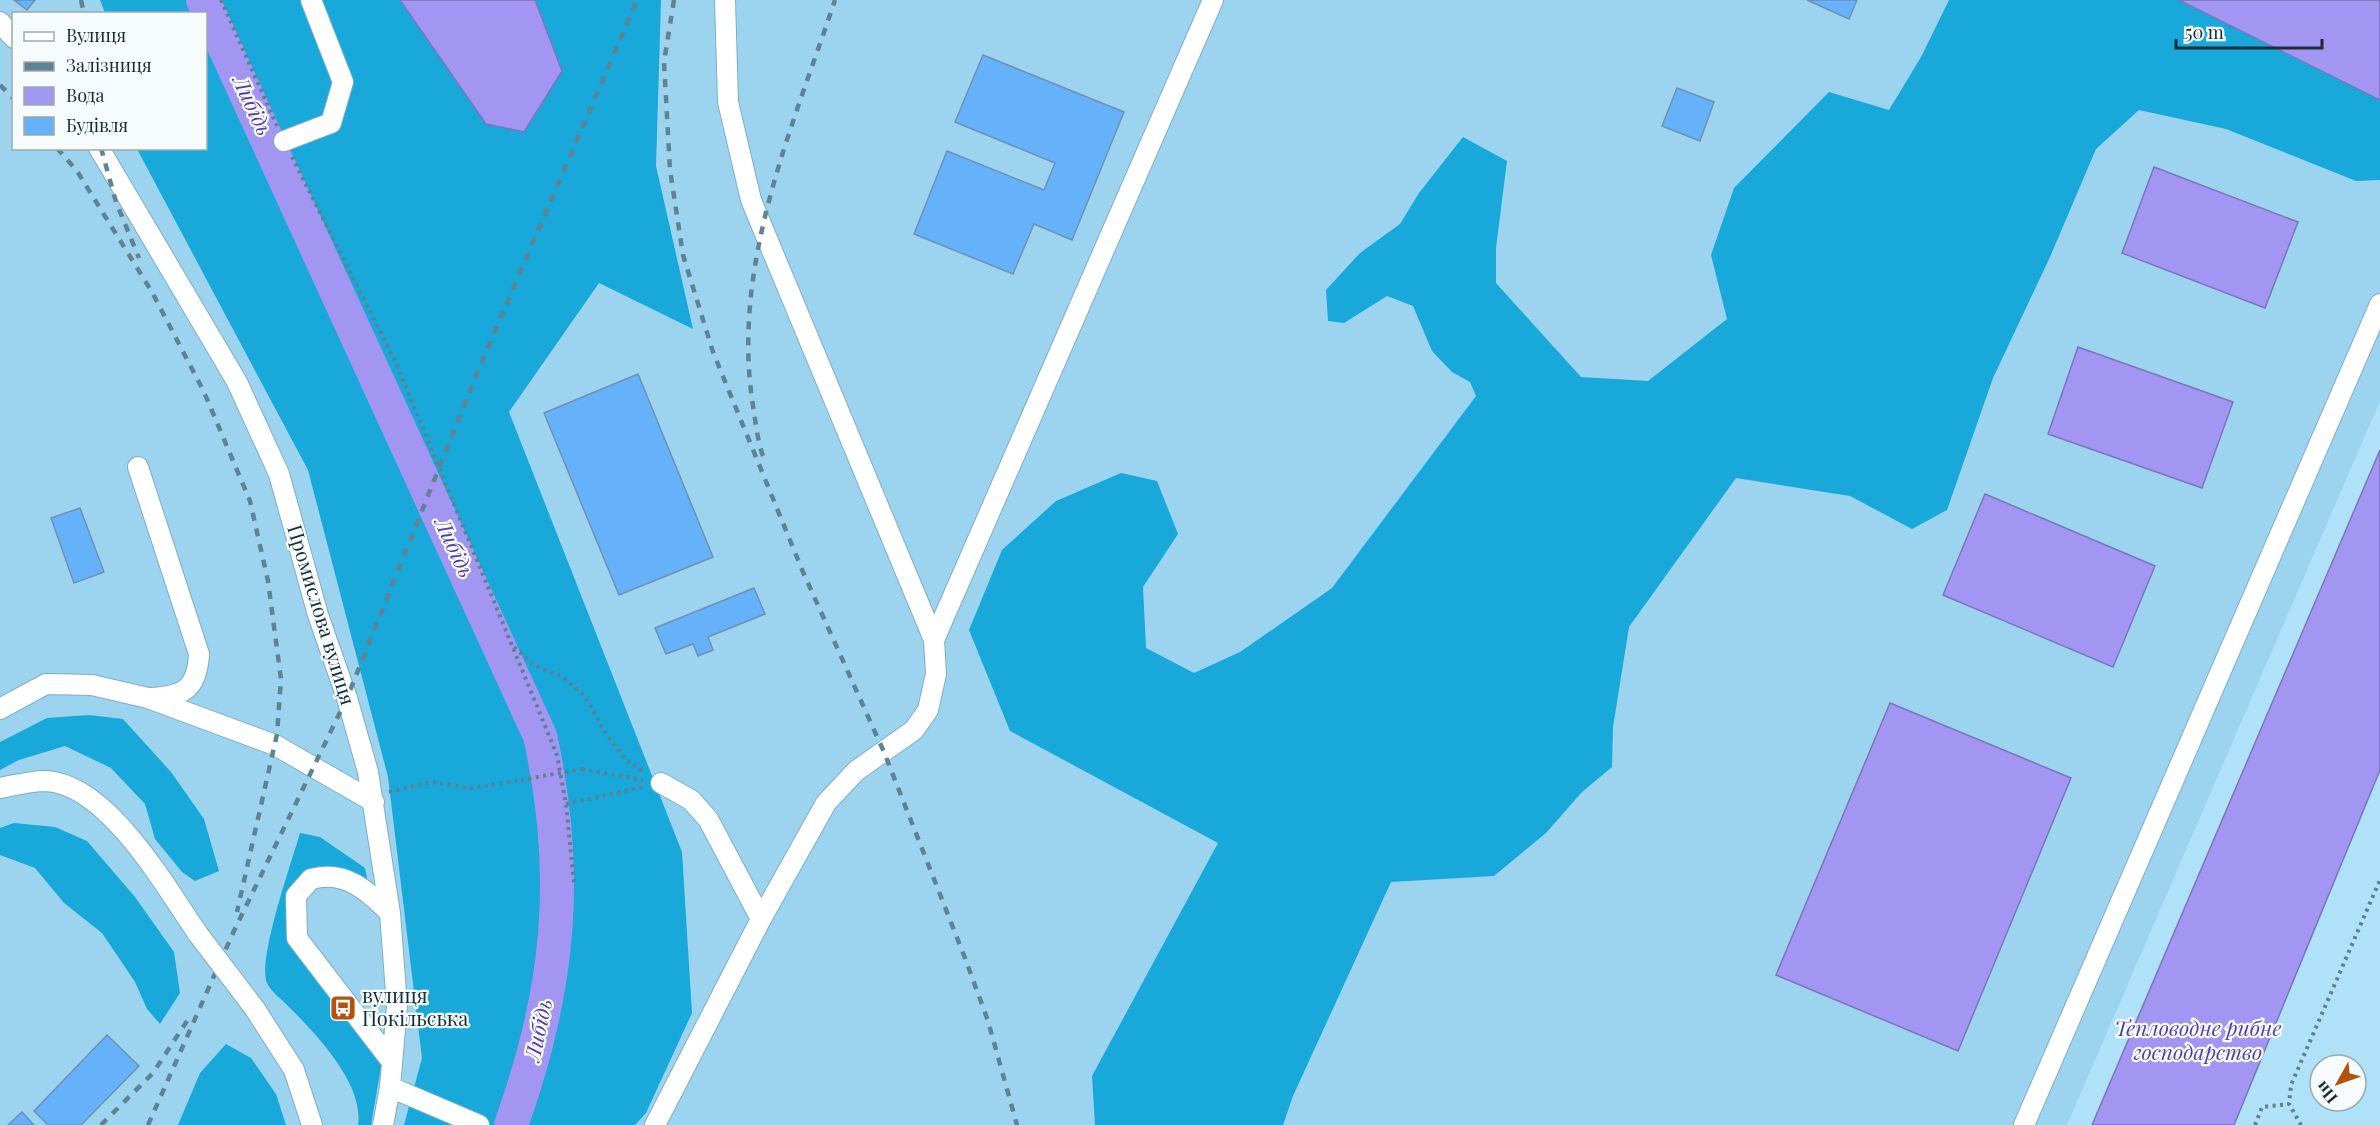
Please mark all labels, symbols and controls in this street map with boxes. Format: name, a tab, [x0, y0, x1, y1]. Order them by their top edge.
legend	[12, 12, 207, 150]
scale bar	[2176, 12, 2322, 50]
text: 50 m	[2185, 20, 2224, 44]
text: Вулиця	[66, 23, 127, 47]
text: Залізниця	[66, 53, 152, 77]
water label: Либідь	[227, 69, 280, 140]
text: Вода	[66, 83, 104, 107]
text: Будівля	[66, 113, 129, 137]
water label: Либідь	[429, 511, 482, 582]
street label: Промислова вулиця	[282, 521, 363, 708]
place label: вулиця Покільська	[362, 981, 468, 1031]
bus stop icon: вулиця Покільська	[328, 993, 358, 1023]
water label: Либідь	[516, 996, 557, 1065]
water label: Тепловодне рибне господарство	[2115, 1013, 2281, 1065]
north arrow	[2308, 1053, 2368, 1113]
text: Пн	[2311, 1077, 2342, 1109]

